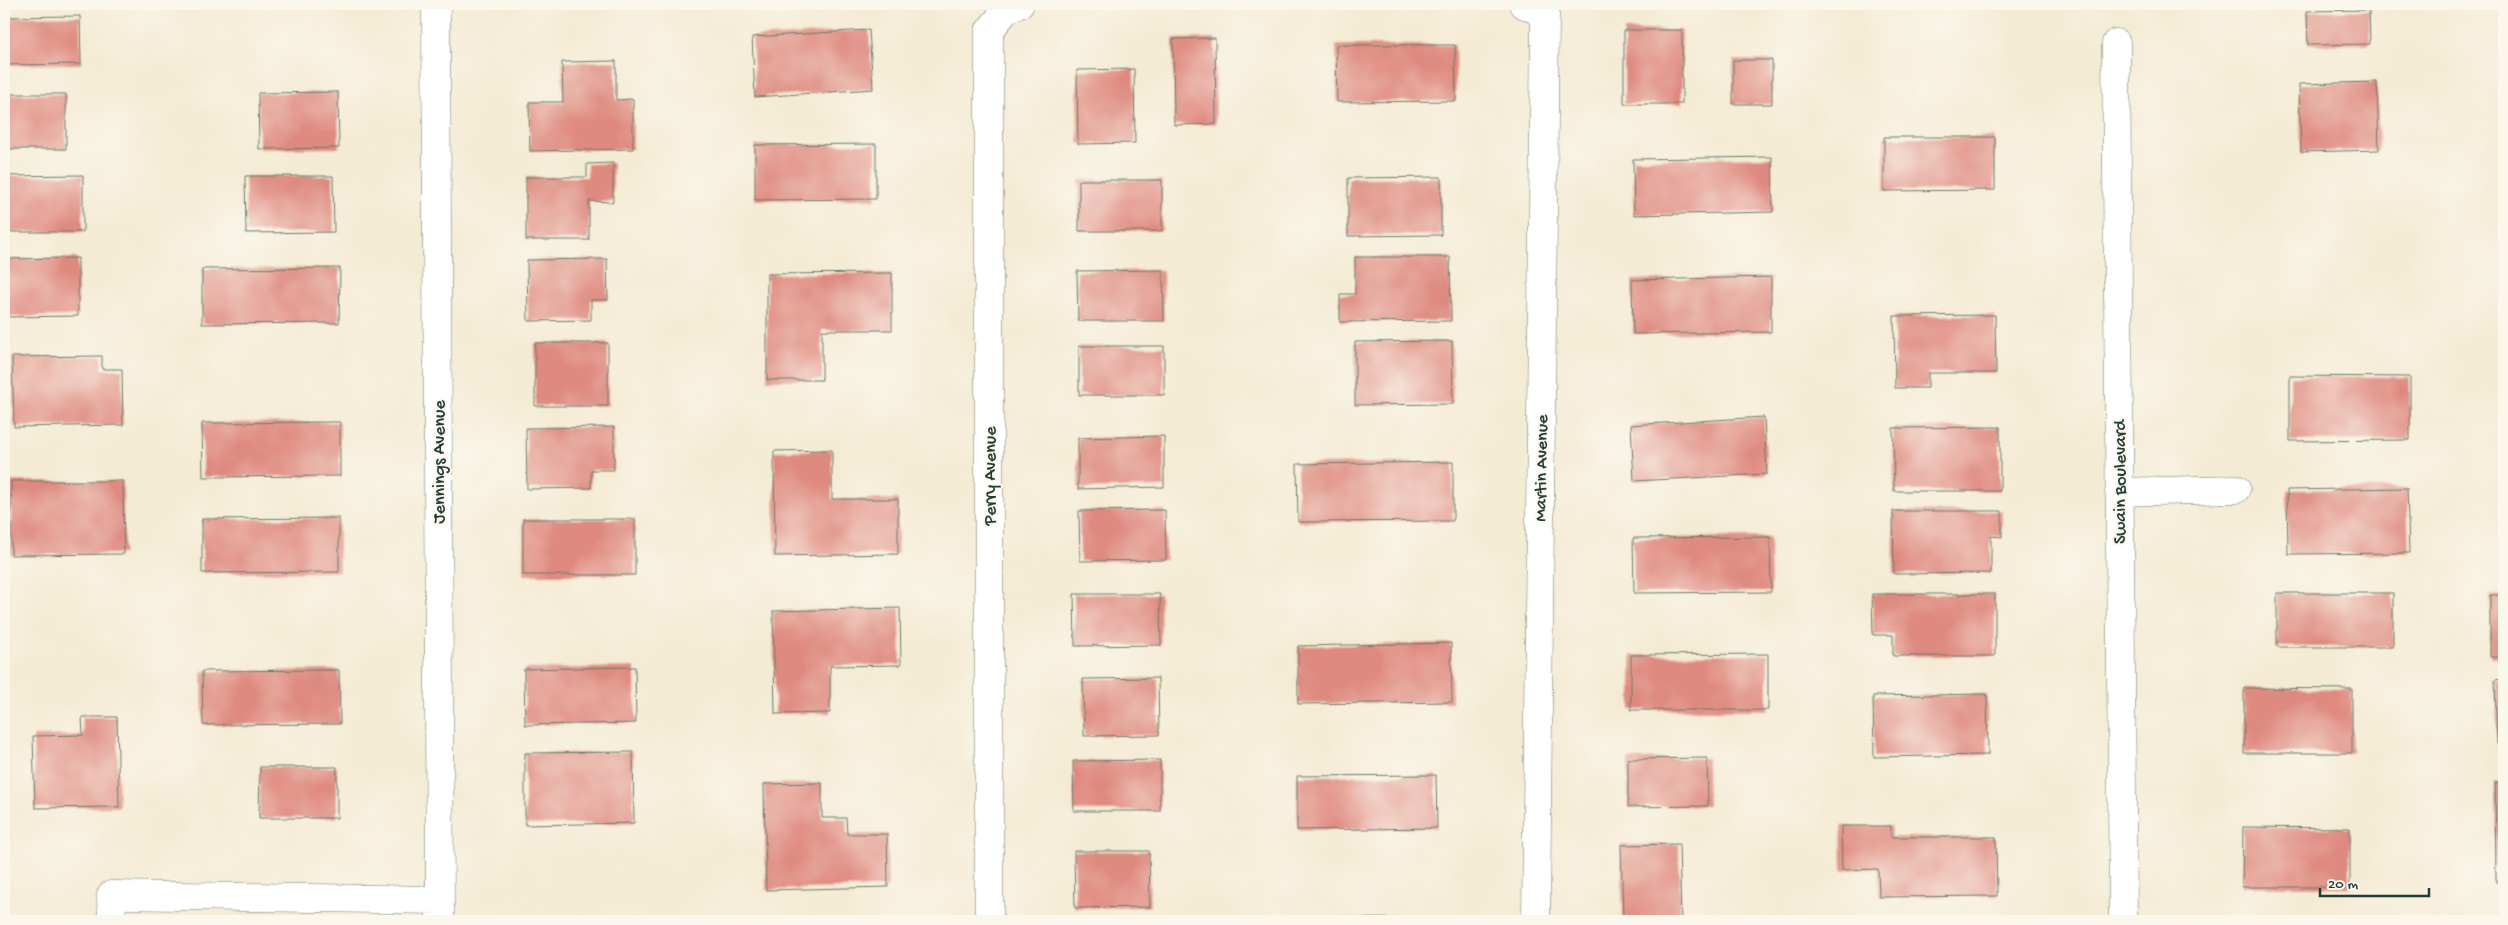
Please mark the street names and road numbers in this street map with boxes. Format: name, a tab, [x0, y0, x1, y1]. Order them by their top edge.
street label: Jennings Avenue	[430, 399, 451, 524]
street label: Martin Avenue	[1531, 414, 1554, 522]
street label: Swain Boulevard	[2111, 419, 2132, 544]
street label: Perry Avenue	[981, 426, 1002, 527]

